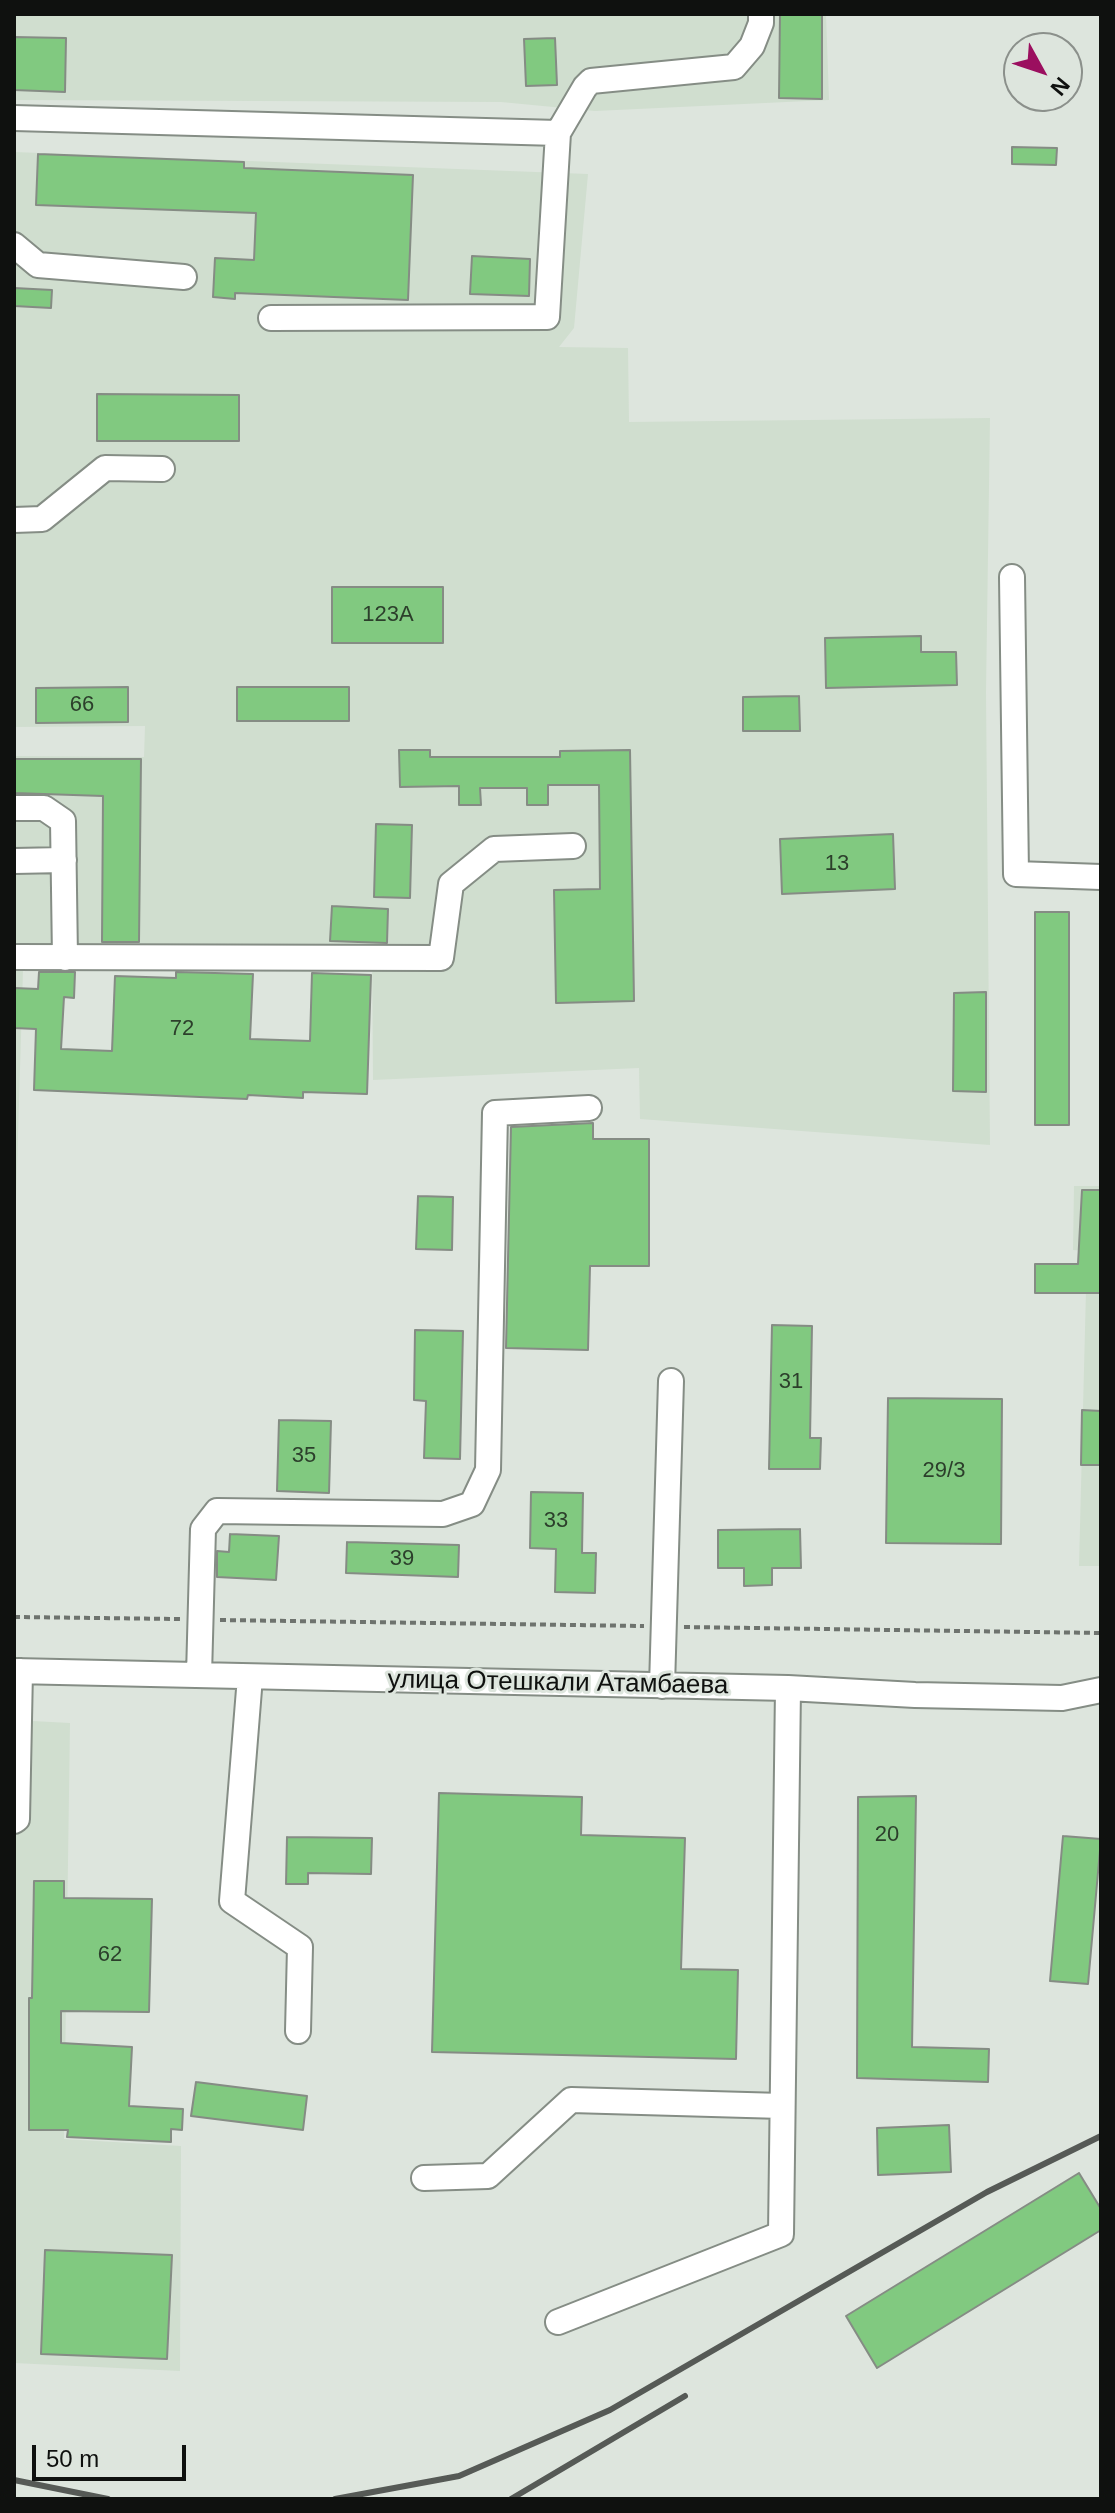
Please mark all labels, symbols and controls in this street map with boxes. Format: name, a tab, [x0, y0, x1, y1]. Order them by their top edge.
north arrow	[1003, 32, 1083, 112]
text: N	[1046, 72, 1075, 101]
house number: 123А	[362, 602, 414, 628]
house number: 66	[70, 692, 94, 718]
house number: 13	[825, 851, 849, 877]
house number: 72	[170, 1016, 194, 1042]
house number: 31	[779, 1369, 803, 1395]
house number: 35	[292, 1443, 316, 1469]
house number: 29/3	[923, 1458, 965, 1484]
house number: 33	[544, 1508, 568, 1534]
house number: 39	[390, 1546, 414, 1572]
street label: улица Отешкали Атамбаева	[387, 1664, 729, 1702]
house number: 20	[875, 1822, 899, 1848]
house number: 62	[98, 1942, 122, 1968]
scale bar	[36, 2429, 190, 2479]
text: 50 m	[46, 2445, 99, 2472]

